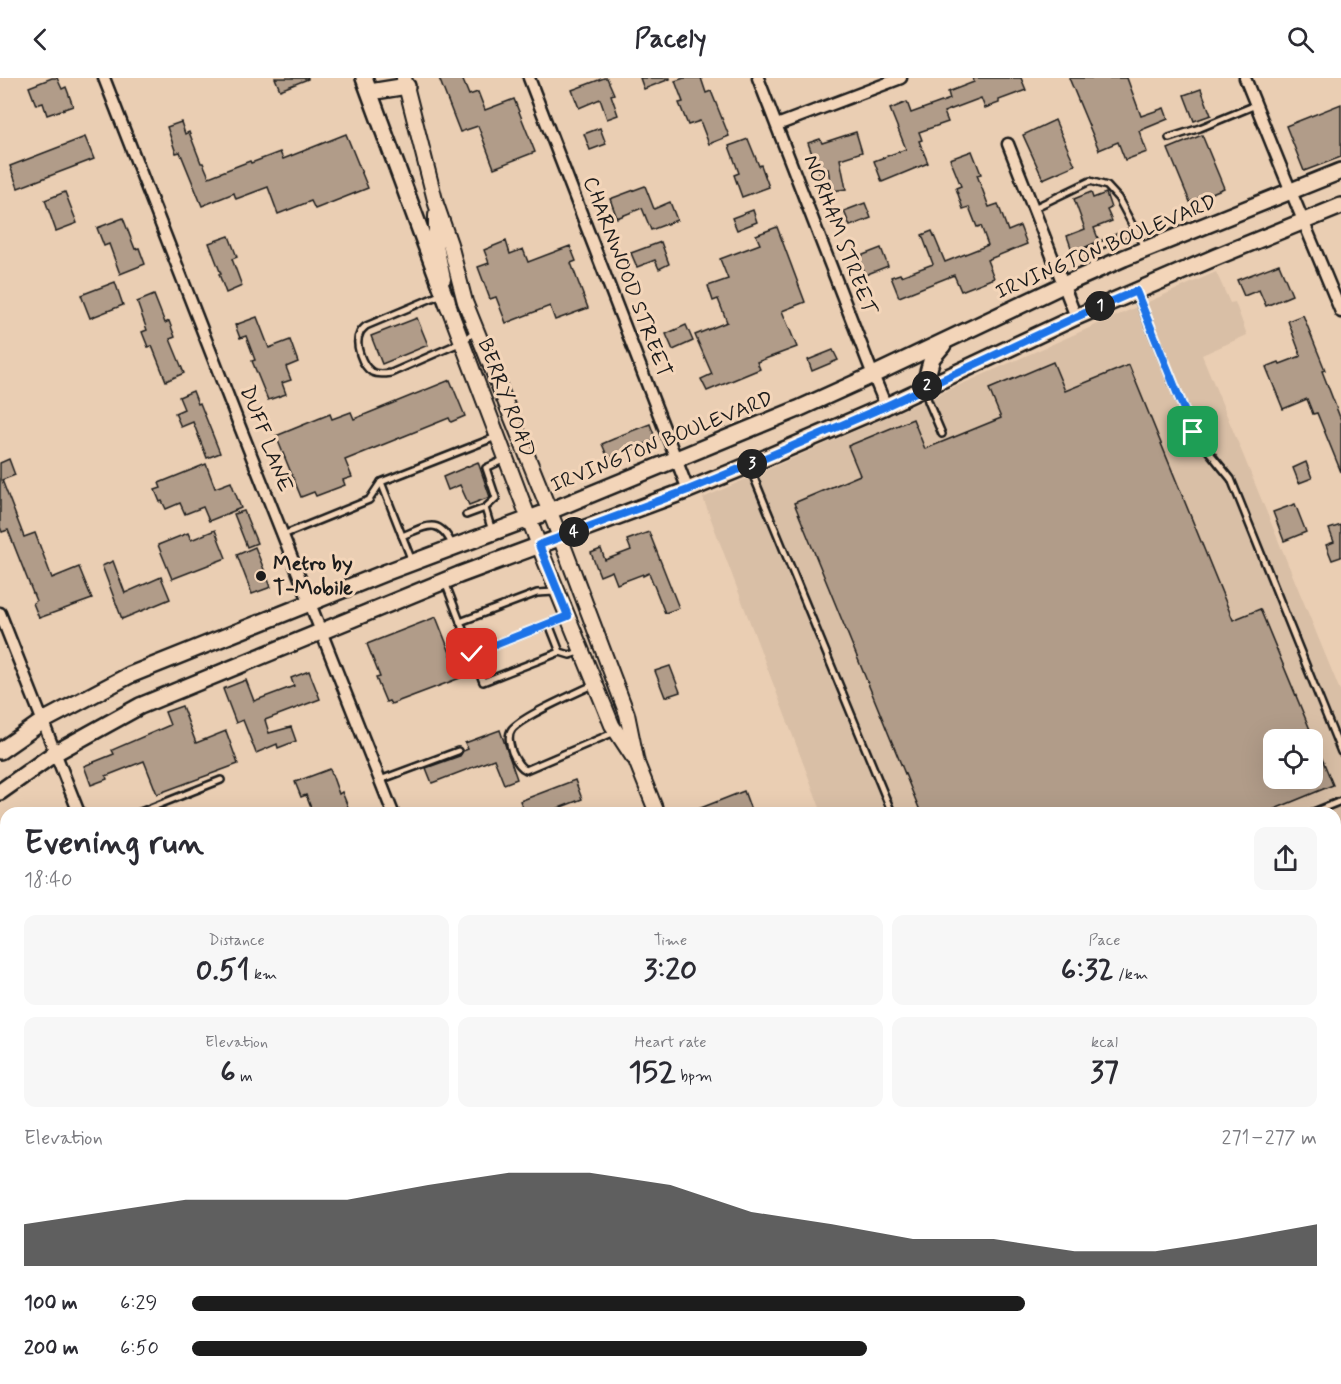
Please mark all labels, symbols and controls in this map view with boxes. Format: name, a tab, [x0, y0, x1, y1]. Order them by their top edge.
text: Pacely	[635, 22, 706, 57]
icon: back	[24, 23, 57, 56]
icon: search	[1284, 23, 1317, 56]
street label: NORHAM STREET	[797, 151, 884, 320]
street label: CHARNWOOD STREET	[576, 173, 678, 381]
street label: IRVINGTON BOULEVARD	[991, 188, 1221, 306]
pin: 1	[1085, 291, 1115, 321]
text: 1	[1096, 295, 1104, 316]
street label: BERRY ROAD	[470, 334, 542, 462]
pin: 2	[912, 371, 942, 401]
text: 2	[923, 375, 931, 396]
street label: DUFF LANE	[233, 382, 299, 496]
street label: IRVINGTON BOULEVARD	[547, 384, 777, 500]
pin	[1167, 406, 1218, 457]
icon: arrive	[1176, 415, 1209, 448]
pin: 3	[737, 449, 767, 479]
text: 3	[748, 453, 756, 474]
pin: 4	[559, 517, 589, 547]
text: 4	[569, 521, 579, 542]
place label: Metro by T-Mobile	[273, 550, 353, 602]
marker: Metro by T-Mobile	[254, 569, 268, 583]
pin	[446, 628, 497, 679]
icon: check	[455, 637, 488, 670]
map controls	[1263, 729, 1323, 789]
button: locate	[1263, 729, 1323, 789]
text: Evening run	[24, 822, 204, 866]
button: share	[1254, 827, 1317, 890]
text: 18:40	[24, 867, 72, 894]
text: Distance	[208, 930, 265, 951]
text: Time	[654, 930, 687, 951]
text: Pace	[1089, 930, 1120, 951]
text: 0.51	[196, 951, 250, 990]
text: 3:20	[644, 951, 697, 990]
text: 6:32	[1061, 951, 1114, 990]
text: km	[250, 964, 277, 985]
text: /km	[1114, 964, 1148, 985]
text: Elevation	[205, 1032, 268, 1053]
text: Heart rate	[635, 1032, 706, 1053]
text: kcal	[1091, 1032, 1118, 1053]
text: 6	[220, 1053, 236, 1092]
text: 152	[629, 1053, 676, 1092]
text: 37	[1090, 1053, 1119, 1092]
text: m	[236, 1066, 253, 1087]
text: bpm	[676, 1066, 712, 1087]
text: Elevation	[24, 1125, 103, 1152]
text: 271–277 m	[1222, 1125, 1317, 1152]
text: 100 m	[24, 1290, 78, 1317]
text: 6:29	[120, 1290, 157, 1317]
text: 200 m	[24, 1335, 79, 1362]
text: 6:50	[120, 1335, 159, 1362]

